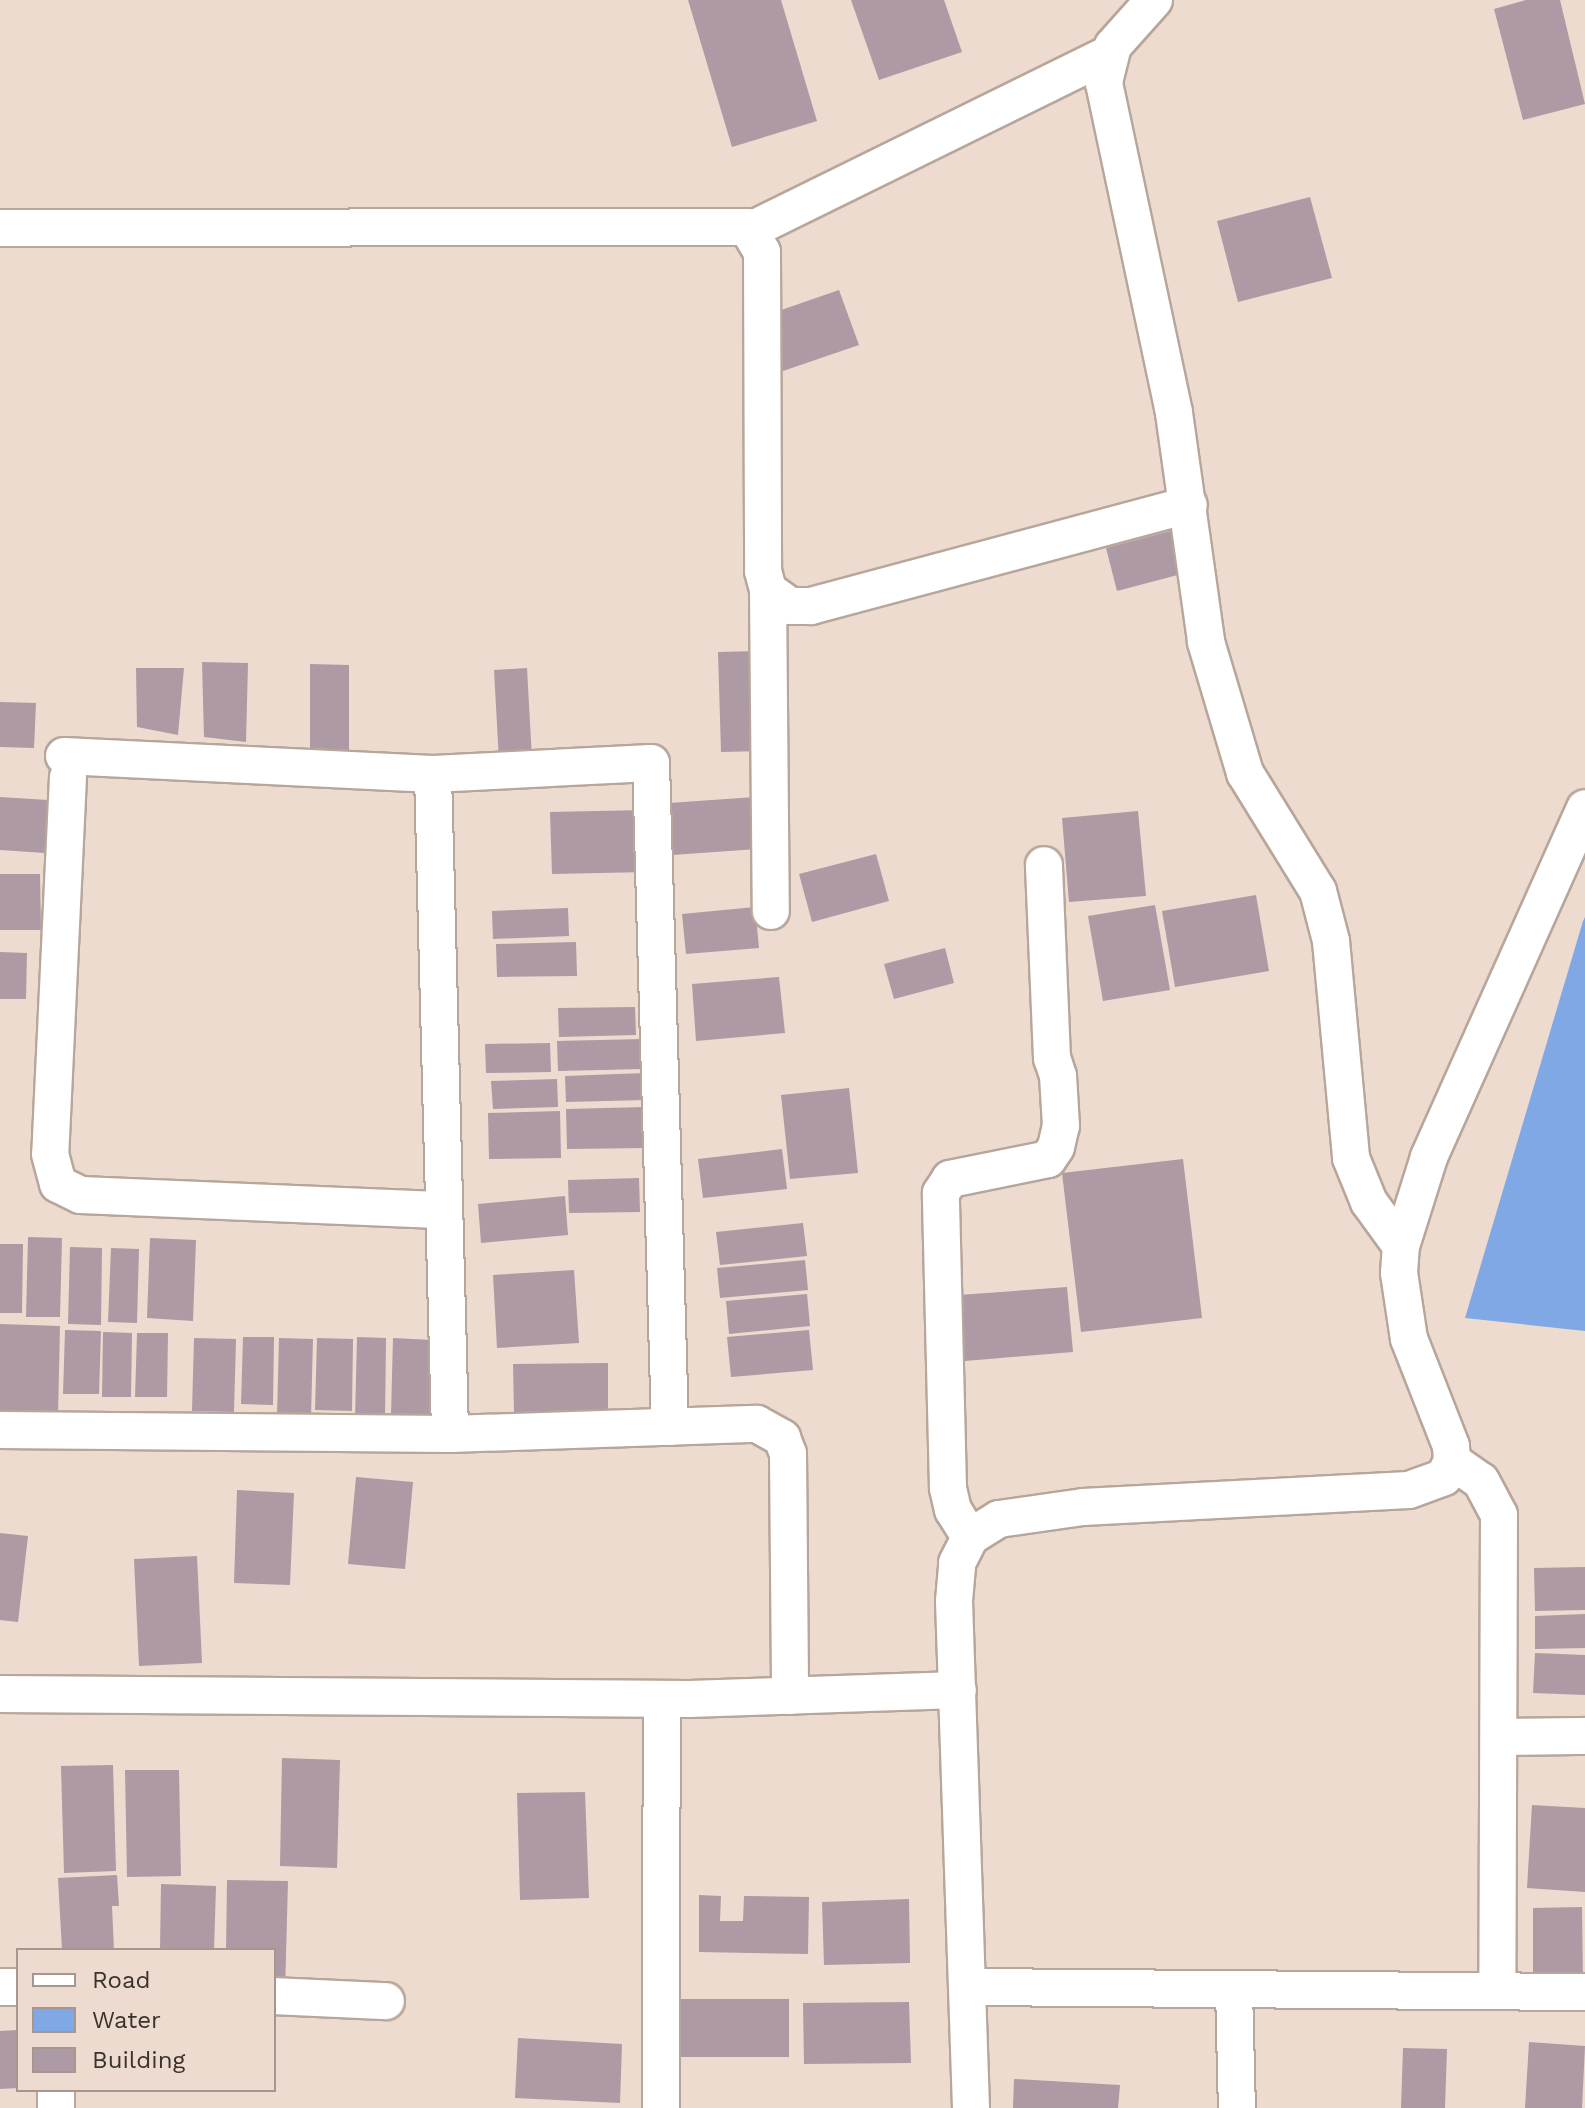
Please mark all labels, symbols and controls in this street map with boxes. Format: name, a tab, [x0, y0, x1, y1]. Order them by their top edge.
legend	[16, 1948, 276, 2092]
text: Road	[92, 1966, 151, 1994]
text: Water	[92, 2006, 161, 2034]
text: Building	[92, 2046, 185, 2074]

